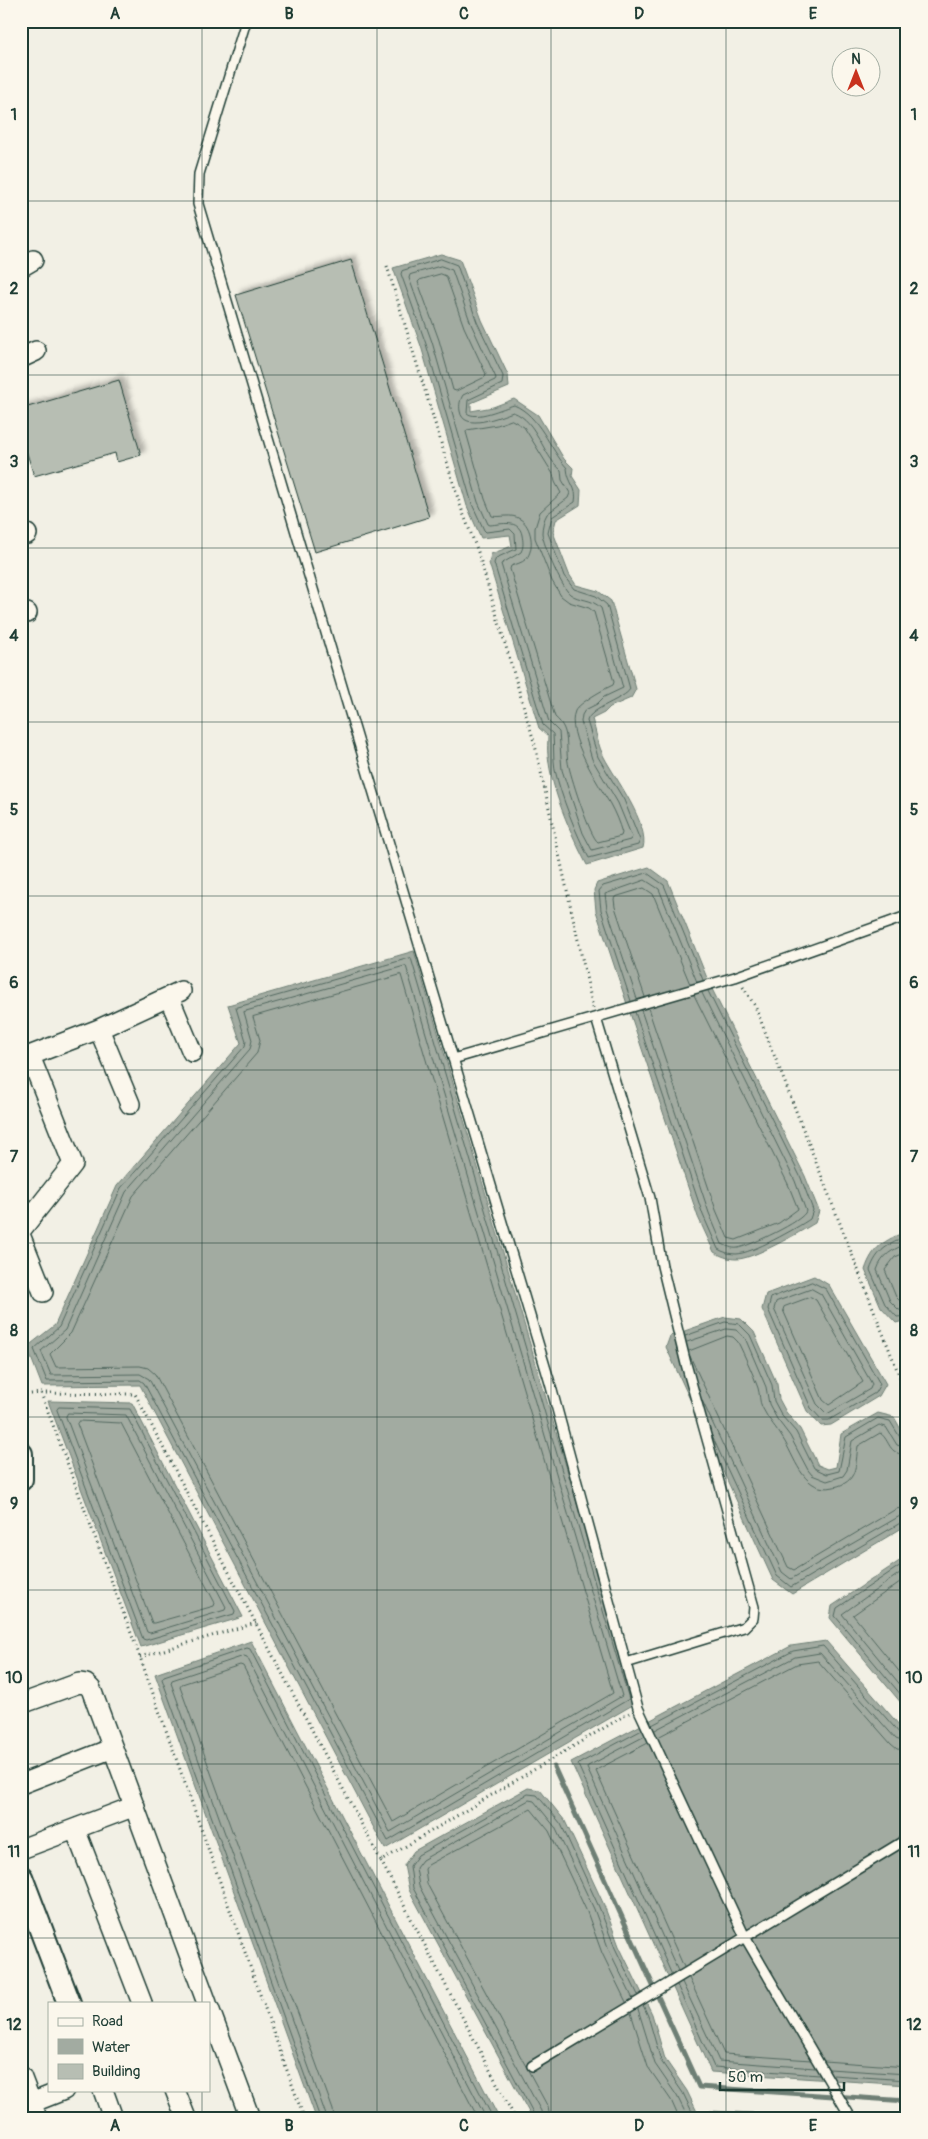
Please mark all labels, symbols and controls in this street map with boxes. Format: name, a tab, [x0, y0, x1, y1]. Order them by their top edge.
text: A	[110, 4, 121, 24]
text: B	[284, 4, 294, 24]
text: C	[459, 4, 469, 24]
text: D	[634, 4, 644, 24]
text: E	[809, 4, 818, 24]
north arrow	[830, 48, 880, 98]
text: N	[851, 51, 861, 68]
text: 1	[11, 105, 17, 125]
text: 1	[911, 105, 917, 125]
text: 2	[10, 279, 19, 299]
text: 2	[910, 279, 919, 299]
text: 3	[10, 452, 19, 472]
text: 3	[910, 452, 919, 472]
text: 4	[9, 626, 19, 646]
text: 4	[909, 626, 919, 646]
text: 5	[10, 800, 19, 820]
text: 5	[910, 800, 919, 820]
text: 6	[9, 973, 19, 993]
text: 6	[909, 973, 919, 993]
text: 7	[10, 1147, 19, 1167]
text: 7	[910, 1147, 919, 1167]
text: 8	[10, 1321, 18, 1341]
text: 8	[910, 1321, 918, 1341]
text: 9	[10, 1494, 18, 1514]
text: 9	[910, 1494, 918, 1514]
text: 10	[5, 1668, 23, 1688]
text: 10	[905, 1668, 923, 1688]
text: 11	[8, 1842, 20, 1862]
text: 11	[908, 1842, 920, 1862]
legend	[48, 2002, 210, 2092]
text: Road	[92, 2012, 123, 2031]
text: 12	[6, 2015, 22, 2035]
text: 12	[906, 2015, 922, 2035]
text: Water	[92, 2038, 131, 2057]
scale bar	[720, 2059, 844, 2091]
text: Building	[92, 2062, 140, 2081]
text: 50 m	[728, 2068, 763, 2087]
text: A	[110, 2116, 121, 2136]
text: B	[284, 2116, 294, 2136]
text: C	[459, 2116, 469, 2136]
text: D	[634, 2116, 644, 2136]
text: E	[809, 2116, 818, 2136]

